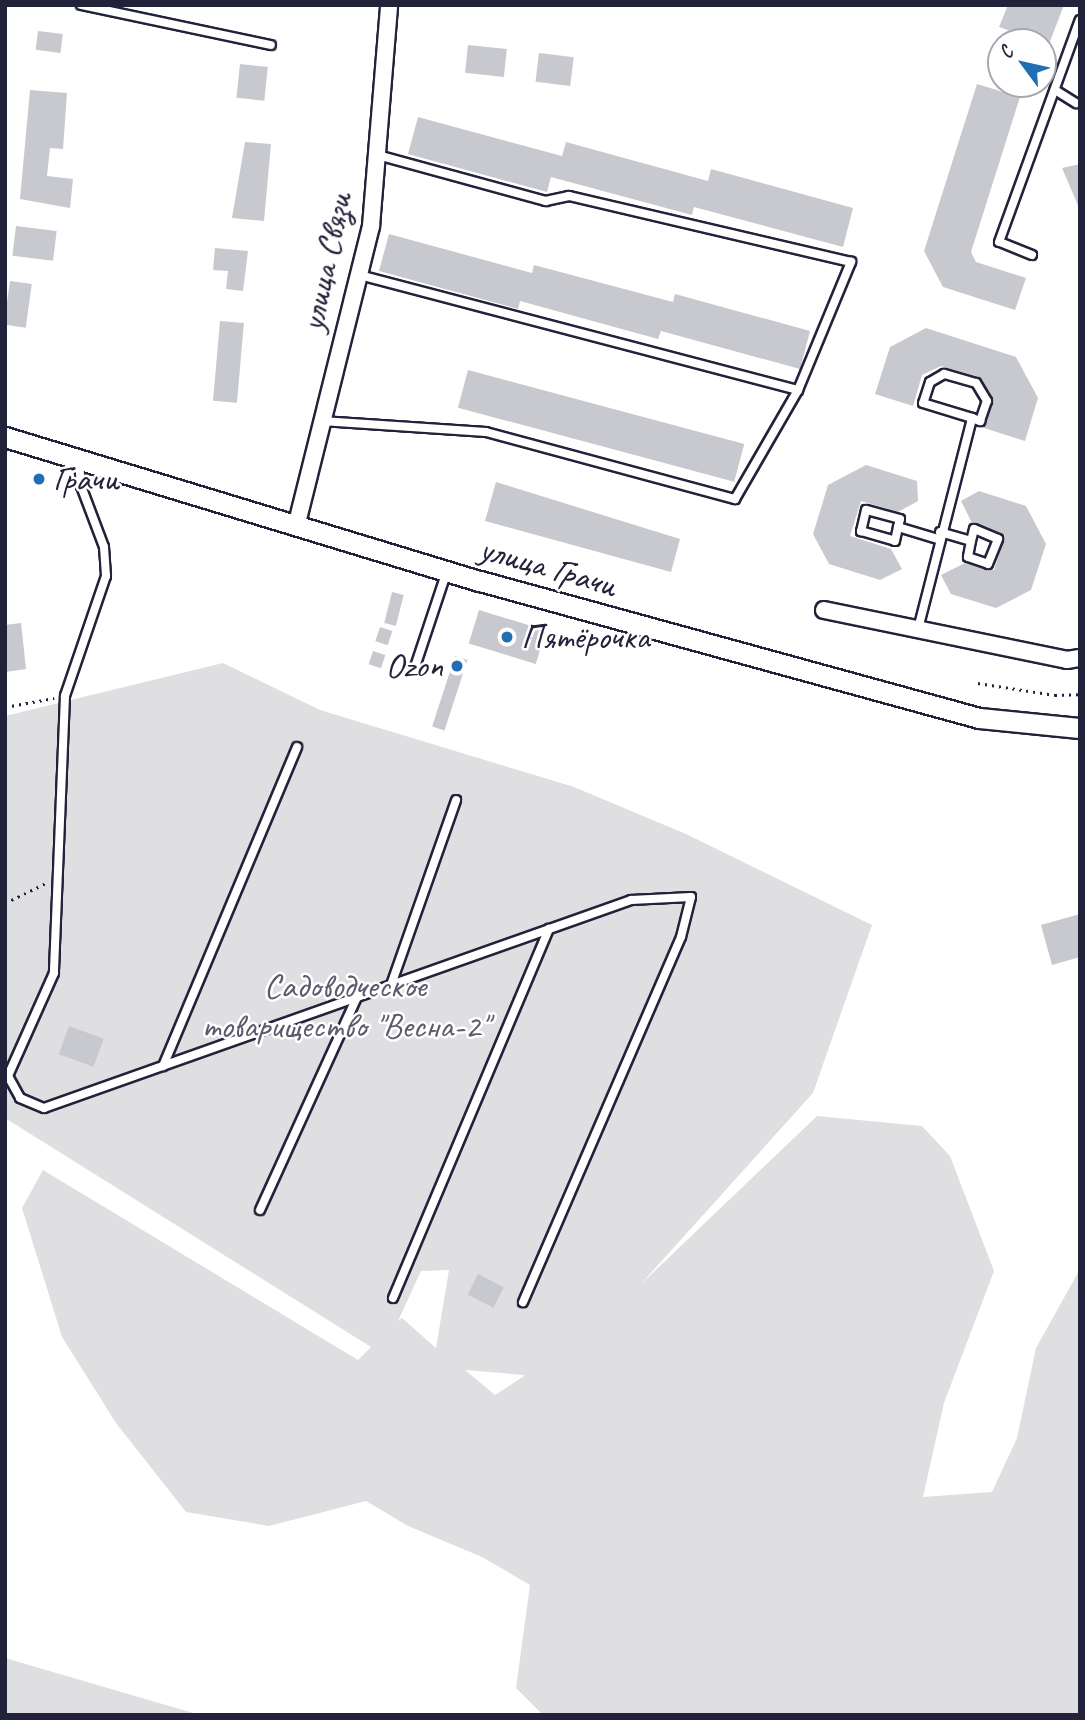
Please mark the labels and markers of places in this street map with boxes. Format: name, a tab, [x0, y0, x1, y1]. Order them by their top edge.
place label: Грачи	[53, 458, 118, 500]
marker: Грачи	[31, 471, 47, 487]
place label: Пятёрочка	[521, 616, 649, 658]
marker: Пятёрочка	[499, 629, 515, 645]
place label: Ozon	[385, 645, 443, 687]
marker: Ozon	[449, 658, 465, 674]

